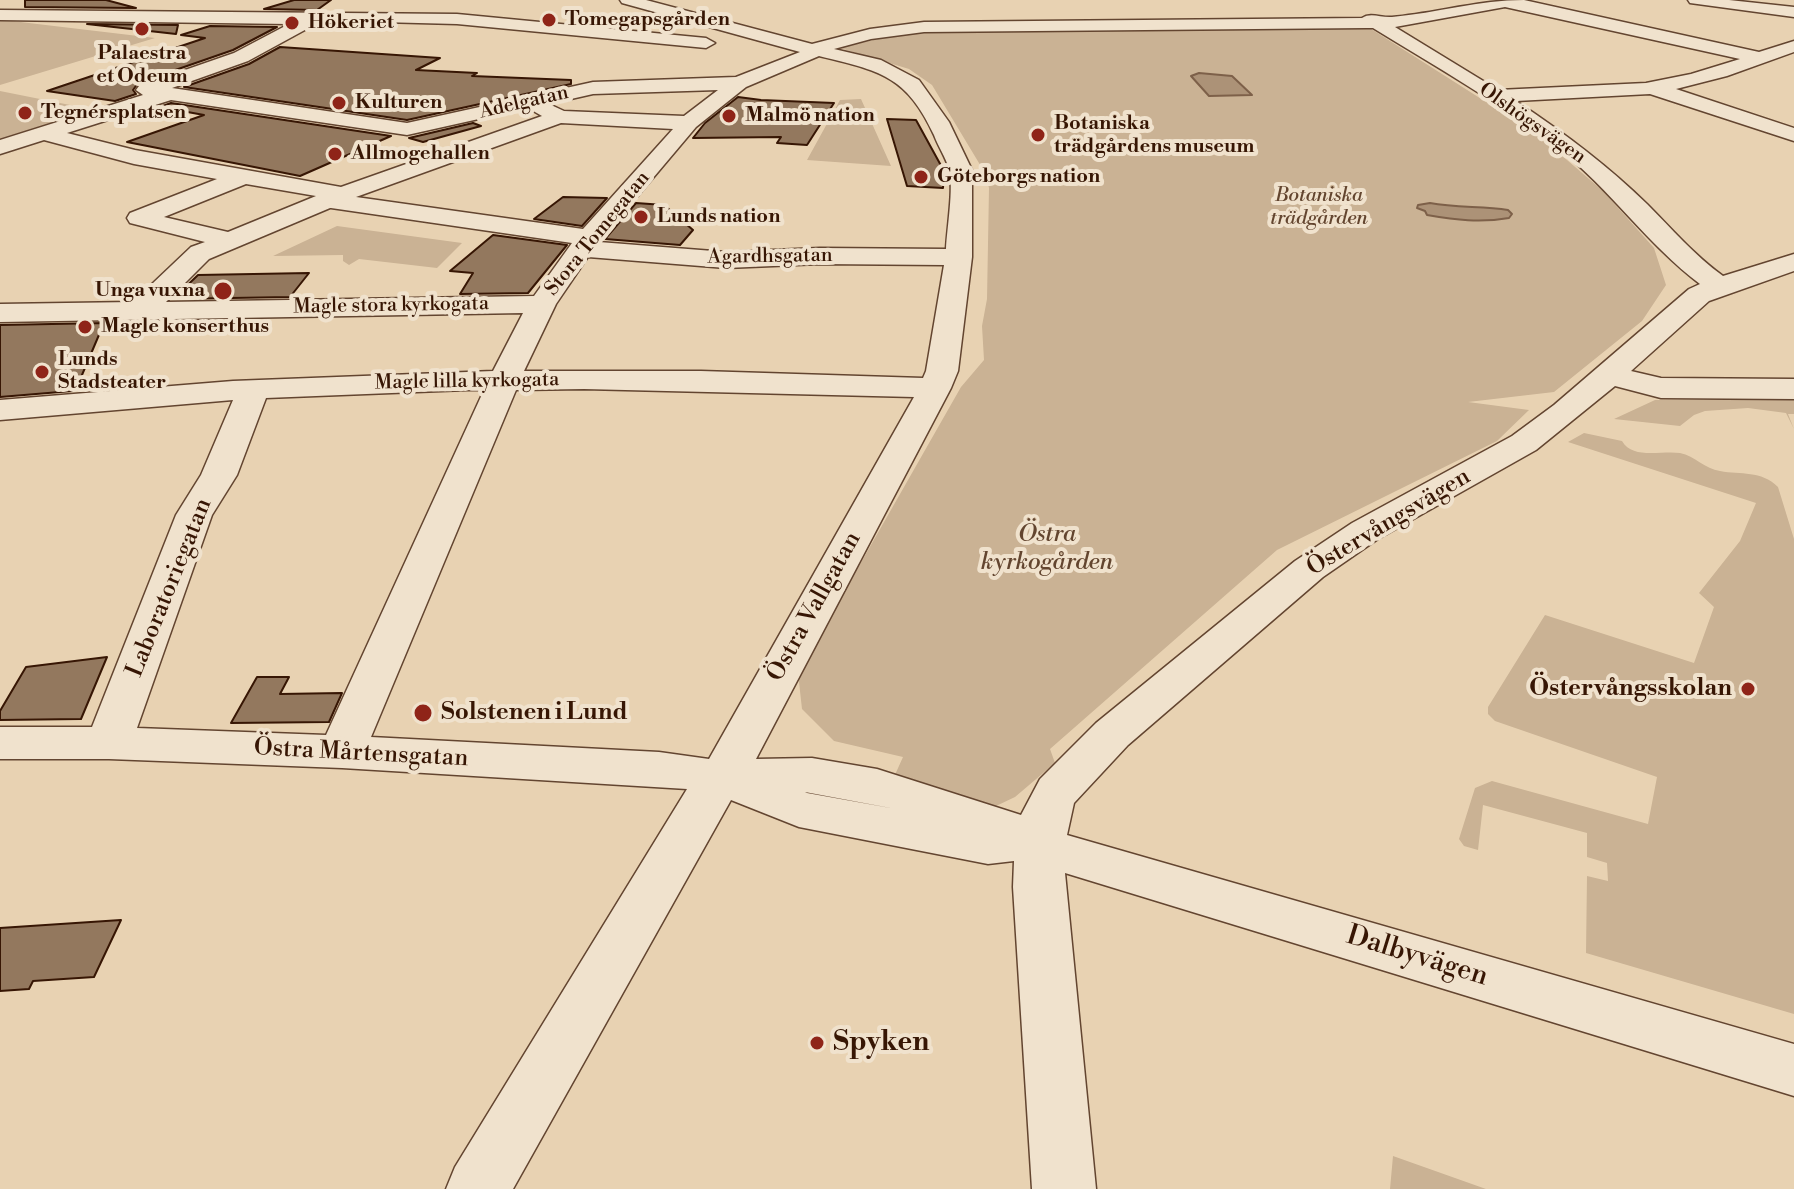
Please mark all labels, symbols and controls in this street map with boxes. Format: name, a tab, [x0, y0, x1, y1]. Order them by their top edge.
place label: Tomegapsgården	[565, 8, 730, 32]
place label: Hökeriet	[308, 11, 394, 35]
marker: Tomegapsgården	[540, 11, 558, 29]
marker: Hökeriet	[283, 14, 301, 32]
marker: Palaestra et Odeum	[133, 20, 151, 38]
place label: Palaestra et Odeum	[96, 42, 188, 89]
street label: Olshögsvägen	[1474, 78, 1590, 170]
street label: Adelgatan	[477, 81, 571, 125]
place label: Kulturen	[355, 91, 442, 115]
marker: Kulturen	[330, 94, 348, 112]
place label: Tegnérsplatsen	[41, 101, 186, 125]
marker: Tegnérsplatsen	[16, 104, 34, 122]
place label: Malmö nation	[745, 104, 875, 128]
marker: Malmö nation	[720, 107, 738, 125]
place label: Botaniska trädgårdens museum	[1054, 112, 1255, 159]
marker: Botaniska trädgårdens museum	[1029, 126, 1047, 144]
place label: Allmogehallen	[351, 142, 490, 166]
marker: Allmogehallen	[326, 145, 344, 163]
place label: Göteborgs nation	[937, 165, 1100, 189]
street label: Stora Tomegatan	[540, 167, 656, 301]
marker: Göteborgs nation	[912, 168, 930, 186]
park label: Botaniska trädgården	[1270, 184, 1368, 231]
place label: Lunds nation	[657, 205, 780, 229]
marker: Lunds nation	[632, 208, 650, 226]
street label: Agardhsgatan	[707, 244, 833, 270]
place label: Unga vuxna	[95, 279, 205, 303]
marker: Unga vuxna	[212, 280, 234, 302]
street label: Magle stora kyrkogata	[293, 292, 489, 320]
place label: Magle konserthus	[101, 315, 269, 339]
marker: Magle konserthus	[76, 318, 94, 336]
place label: Lunds Stadsteater	[58, 348, 166, 395]
marker: Lunds Stadsteater	[33, 363, 51, 381]
street label: Magle lilla kyrkogata	[374, 368, 560, 396]
street label: Östervångsvägen	[1302, 463, 1476, 583]
street label: Laboratoriegatan	[121, 494, 219, 682]
park label: Östra kyrkogården	[981, 521, 1113, 577]
street label: Östra Vallgatan	[762, 527, 868, 687]
place label: Östervångsskolan	[1529, 675, 1732, 703]
marker: Östervångsskolan	[1739, 680, 1757, 698]
place label: Solstenen i Lund	[441, 699, 628, 727]
marker: Solstenen i Lund	[412, 702, 434, 724]
street label: Östra Mårtensgatan	[253, 734, 469, 774]
street label: Dalbyvägen	[1342, 920, 1492, 994]
place label: Spyken	[833, 1026, 929, 1060]
marker: Spyken	[808, 1034, 826, 1052]

